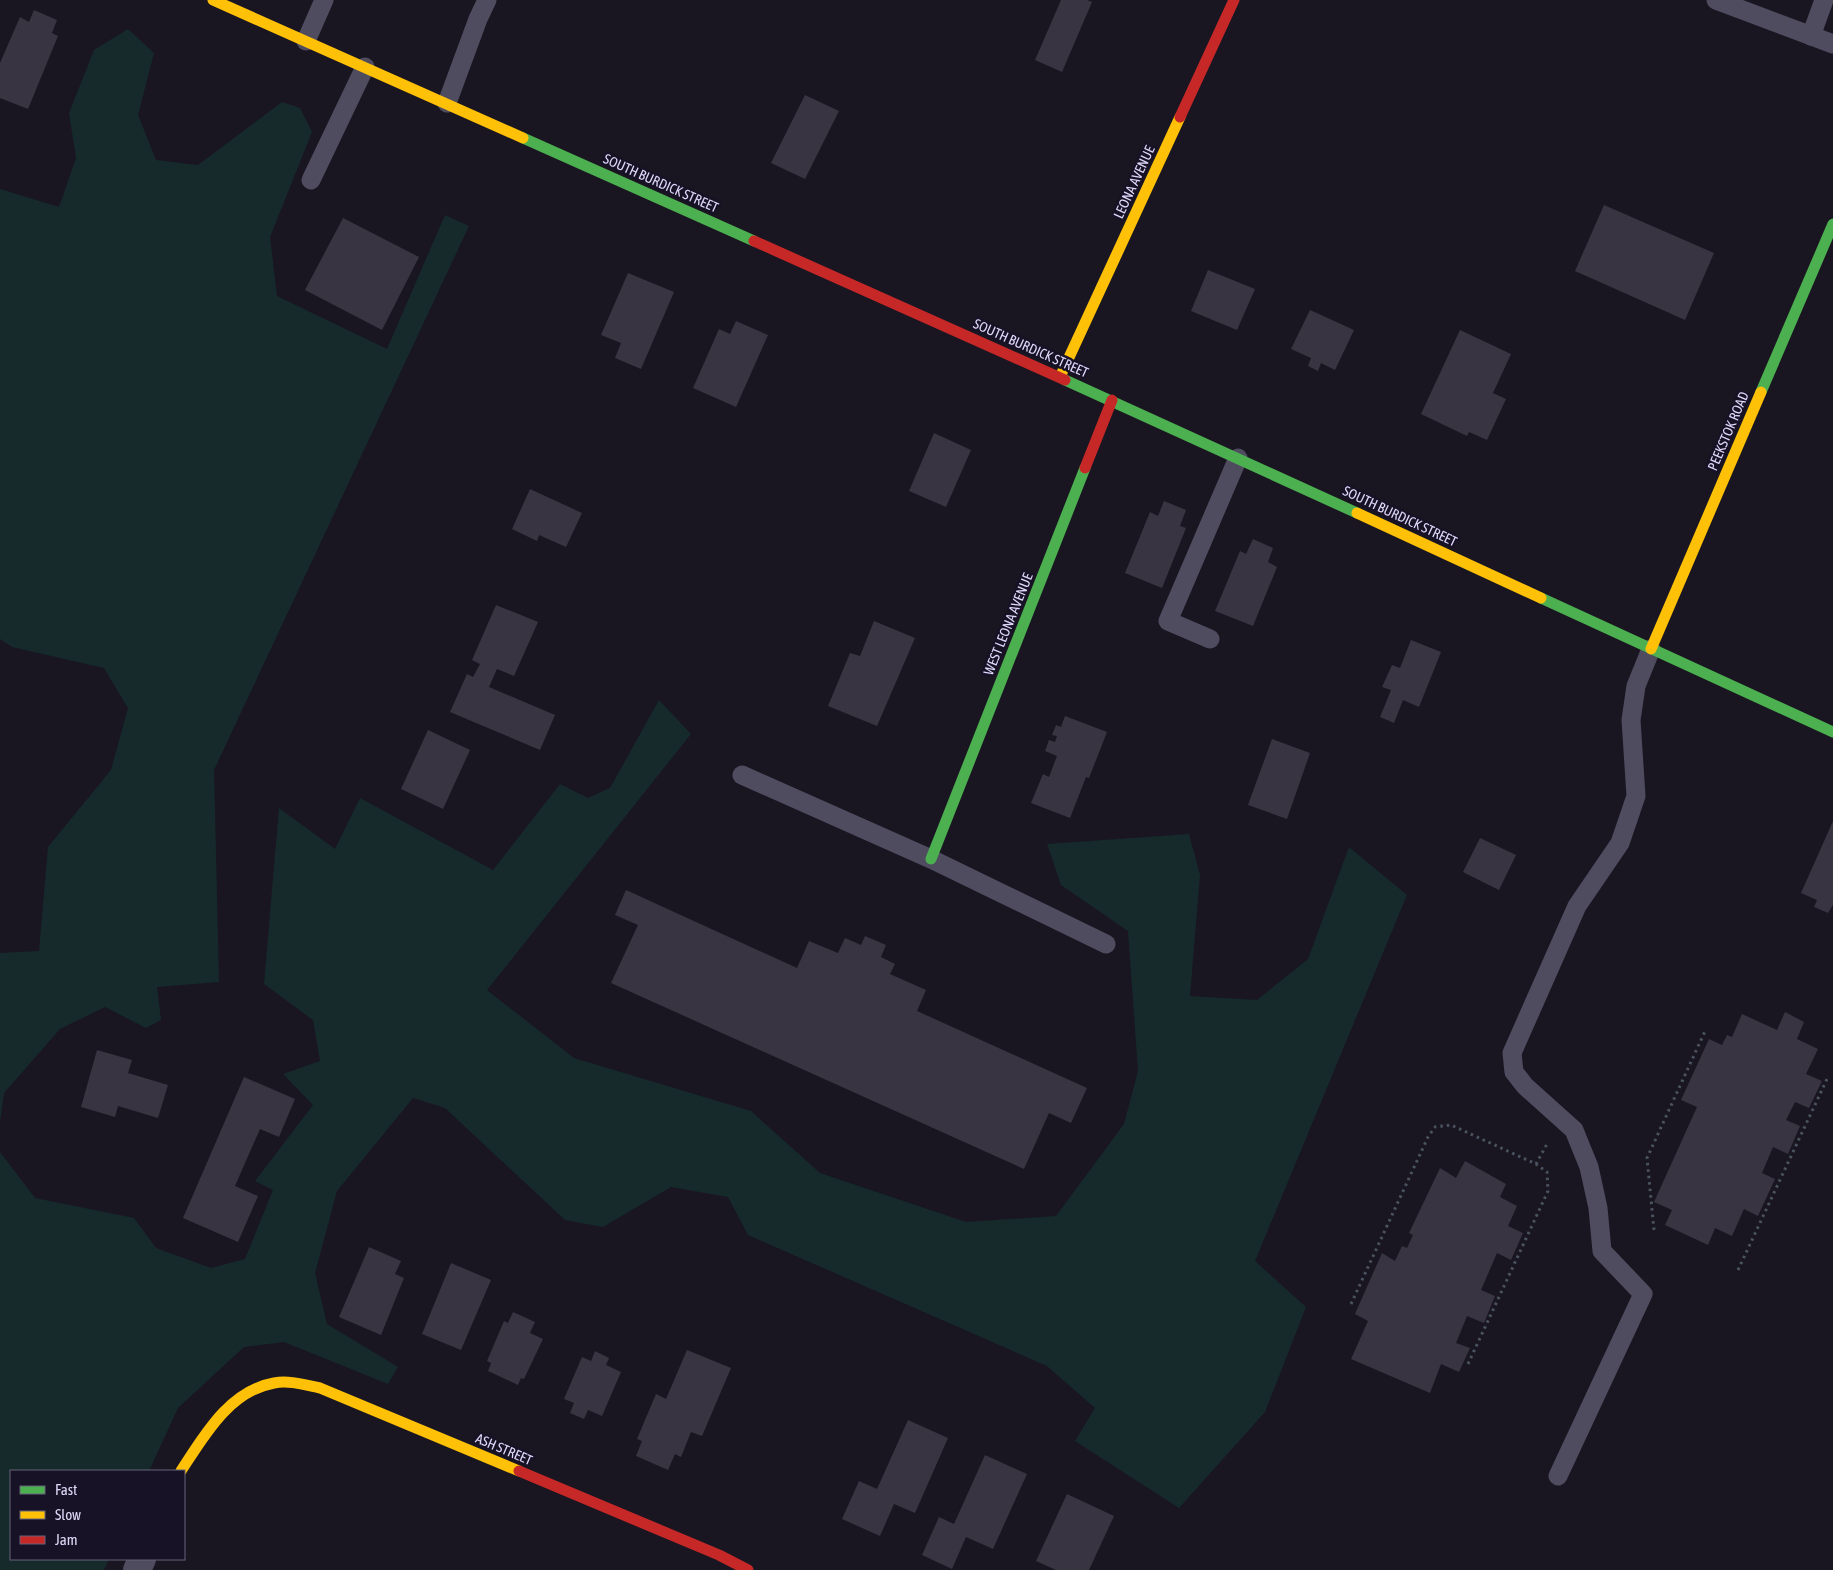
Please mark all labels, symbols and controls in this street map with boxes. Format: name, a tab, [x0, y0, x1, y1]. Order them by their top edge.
street label: LEONA AVENUE	[1110, 143, 1158, 221]
street label: SOUTH BURDICK STREET	[601, 150, 721, 216]
street label: SOUTH BURDICK STREET	[971, 315, 1091, 381]
street label: PEEKSTOK ROAD	[1704, 389, 1752, 473]
street label: SOUTH BURDICK STREET	[1340, 483, 1460, 549]
street label: WEST LEONA AVENUE	[980, 571, 1036, 677]
street label: ASH STREET	[473, 1430, 535, 1468]
legend	[10, 1470, 185, 1560]
text: Fast	[55, 1481, 77, 1498]
text: Slow	[55, 1506, 81, 1523]
text: Jam	[55, 1531, 78, 1548]

